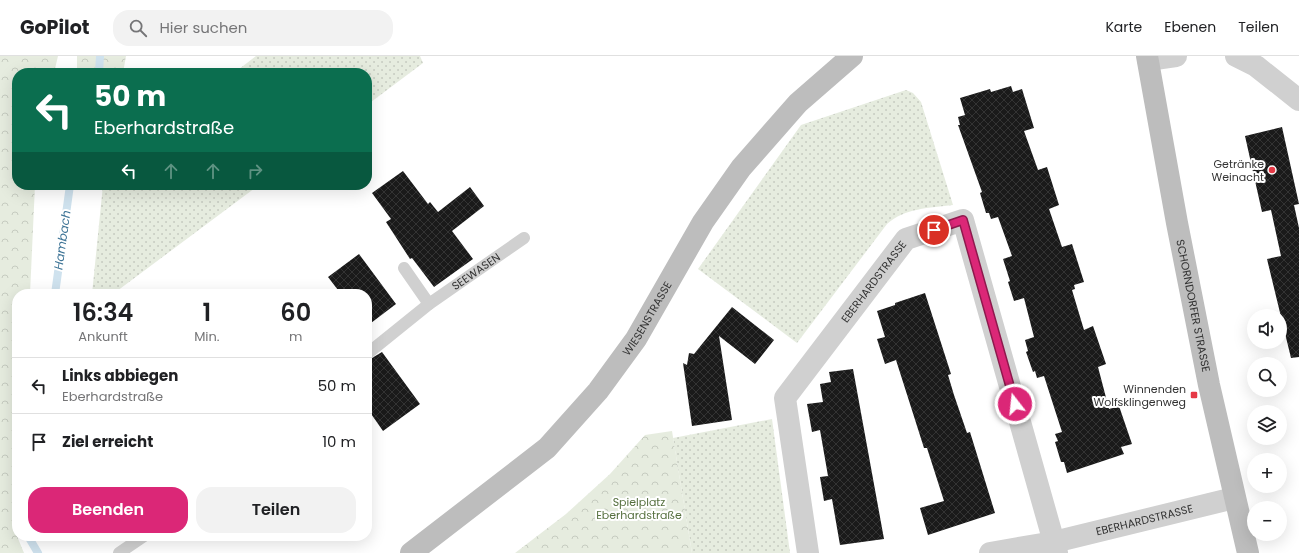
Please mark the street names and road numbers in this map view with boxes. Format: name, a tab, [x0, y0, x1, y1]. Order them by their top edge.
street label: EBERHARDSTRASSE	[837, 237, 910, 326]
street label: SCHORNDORFER STRASSE	[1172, 238, 1214, 373]
street label: SEEWASEN	[448, 249, 503, 294]
street label: WIESENSTRASSE	[618, 278, 675, 359]
street label: EBERHARDSTRASSE	[1094, 500, 1195, 539]

